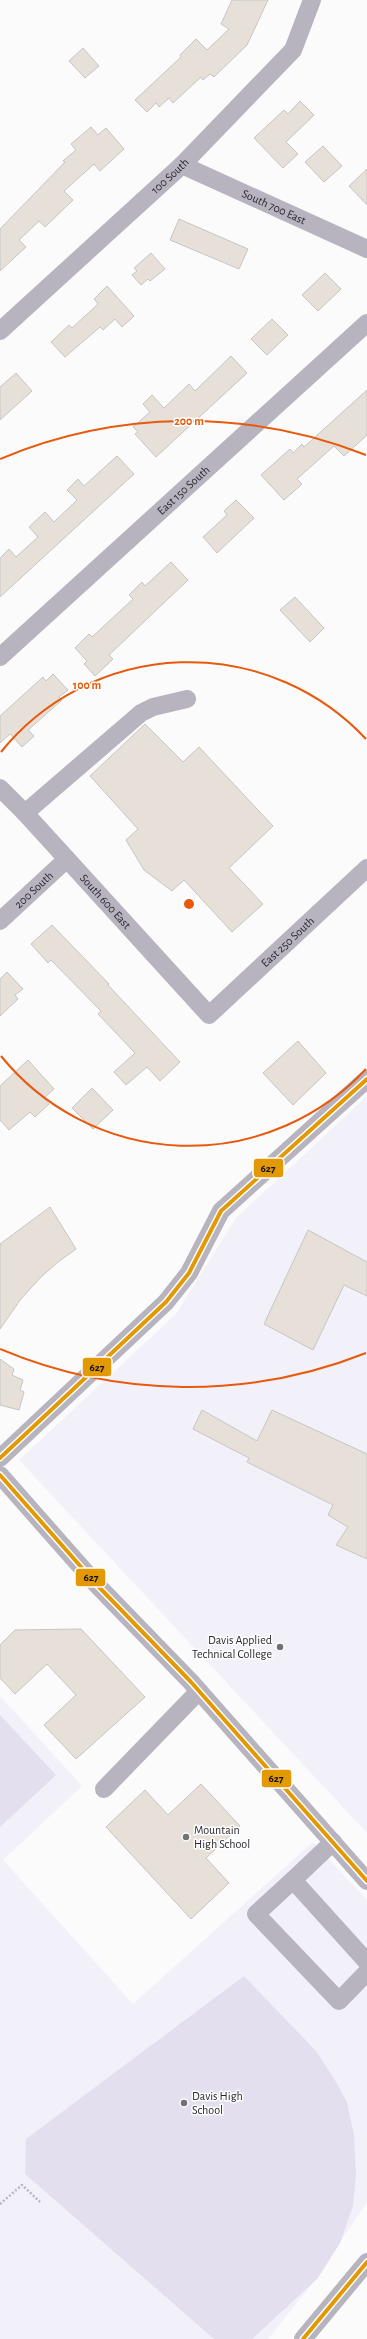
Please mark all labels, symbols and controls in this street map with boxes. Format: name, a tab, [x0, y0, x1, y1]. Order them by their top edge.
street label: 100 South	[149, 156, 191, 196]
street label: South 700 East	[240, 187, 308, 226]
text: 200 m	[174, 415, 204, 427]
street label: East 150 South	[155, 463, 212, 517]
text: 100 m	[73, 679, 101, 691]
street label: 200 South	[12, 869, 55, 910]
street label: South 600 East	[78, 872, 133, 931]
centre of rings	[182, 897, 196, 911]
street label: East 250 South	[259, 914, 317, 969]
line badge: 627	[253, 1158, 284, 1178]
text: 627	[260, 1163, 276, 1174]
line badge: 627	[82, 1357, 112, 1377]
text: 627	[89, 1362, 105, 1373]
line badge: 627	[75, 1568, 106, 1587]
text: 627	[83, 1572, 99, 1583]
place label: Davis Applied Technical College	[192, 1634, 272, 1660]
marker: Davis Applied Technical College	[275, 1642, 285, 1652]
line badge: 627	[261, 1769, 292, 1788]
text: 627	[268, 1773, 284, 1784]
place label: Mountain High School	[194, 1824, 250, 1850]
marker: Mountain High School	[181, 1832, 191, 1842]
place label: Davis High School	[192, 2090, 243, 2116]
marker: Davis High School	[179, 2098, 189, 2108]

